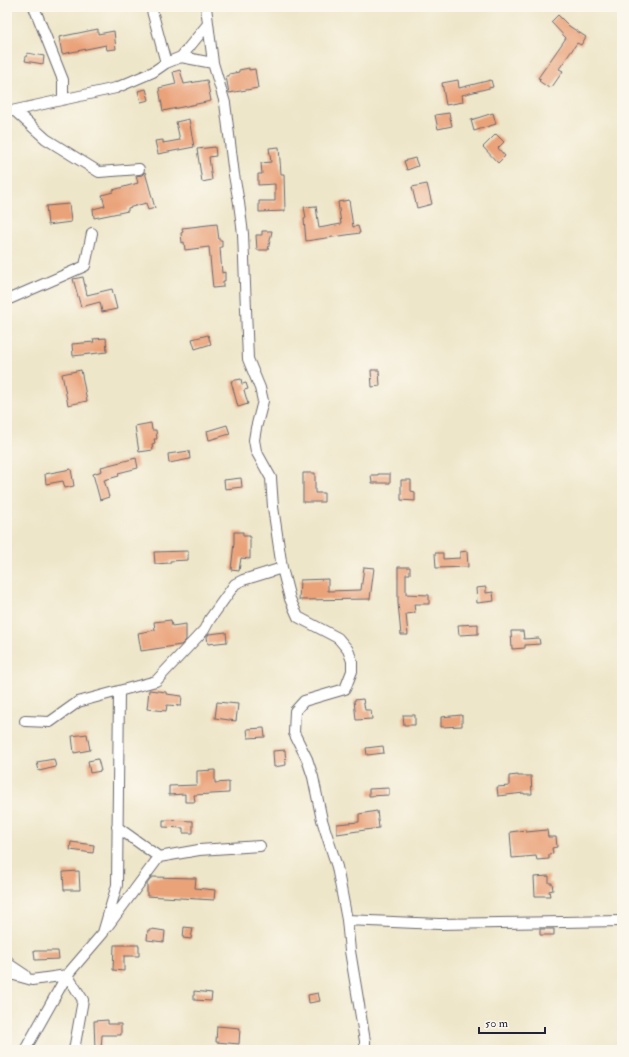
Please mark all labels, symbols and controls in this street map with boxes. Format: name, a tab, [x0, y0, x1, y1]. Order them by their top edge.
scale bar	[479, 1009, 545, 1035]
text: 50 m	[485, 1016, 509, 1031]

